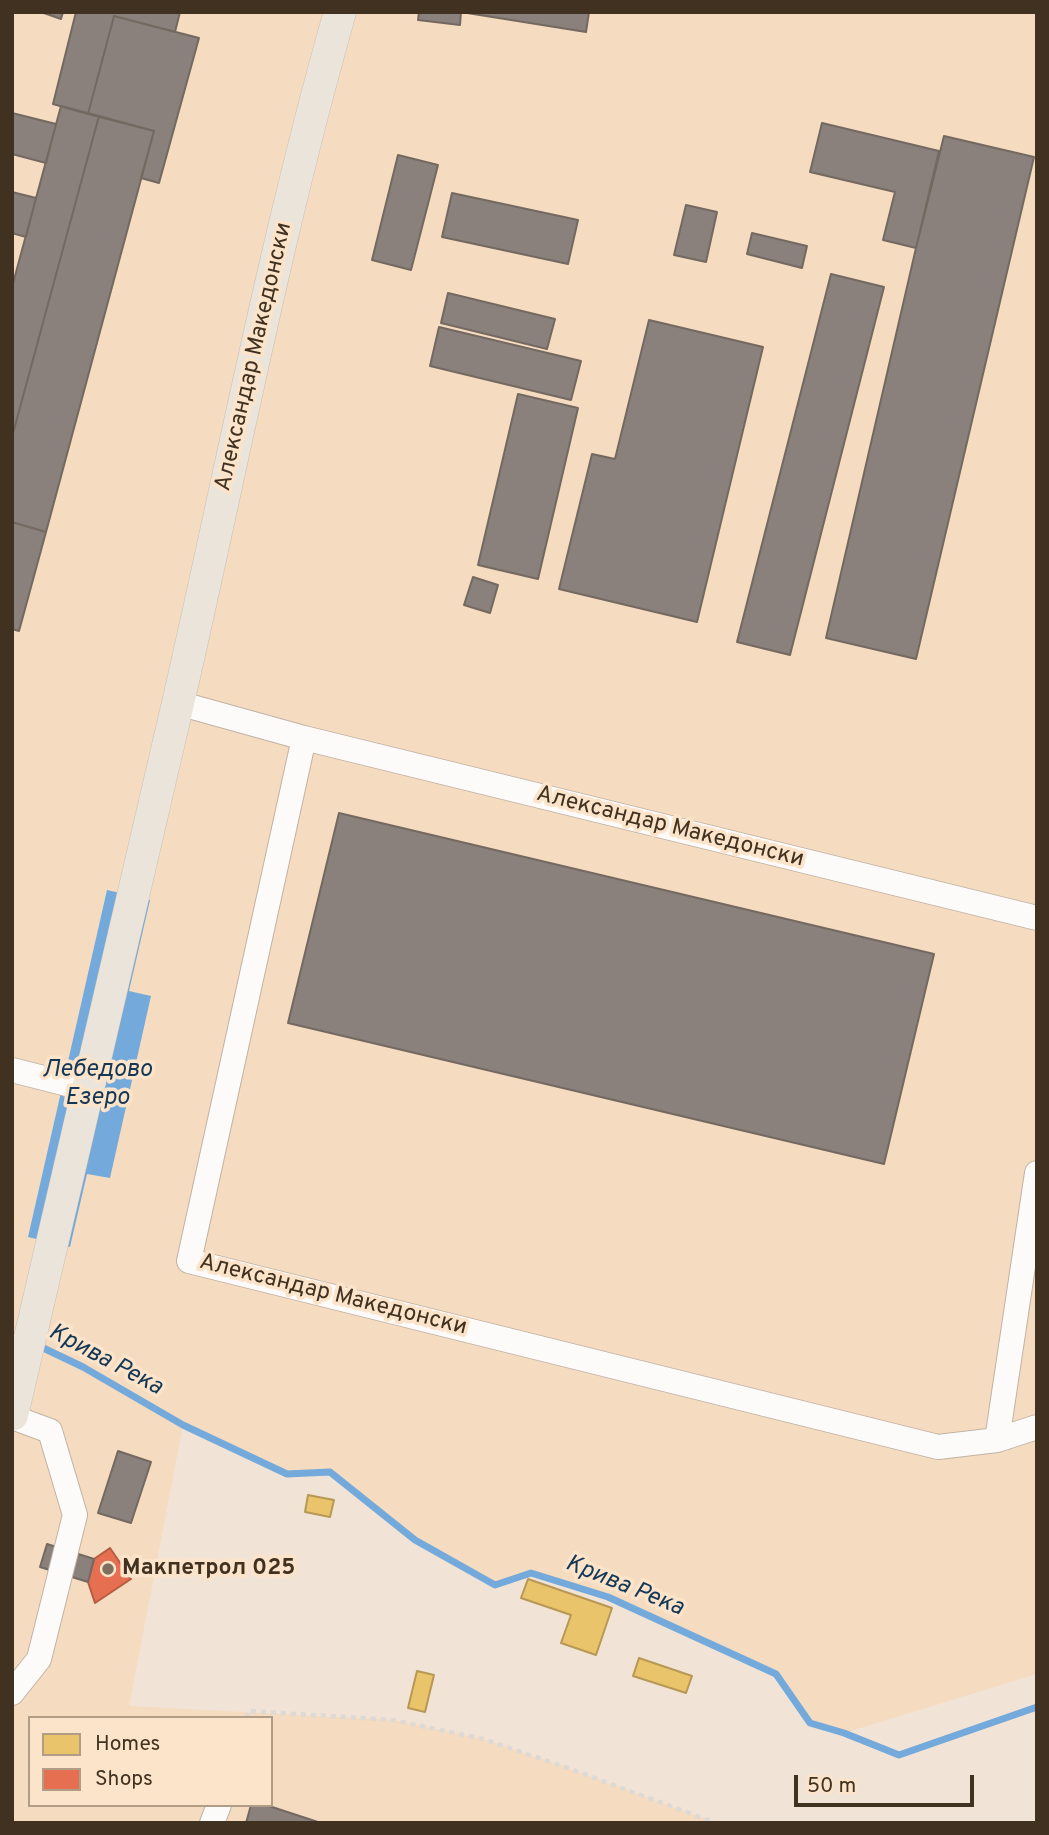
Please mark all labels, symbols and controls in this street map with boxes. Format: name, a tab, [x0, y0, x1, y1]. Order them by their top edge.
street label: Александар Македонски	[211, 220, 299, 494]
street label: Александар Македонски	[533, 781, 807, 875]
water label: Лебедово Езеро	[42, 1057, 152, 1113]
street label: Александар Македонски	[196, 1249, 470, 1343]
water label: Крива Река	[43, 1319, 167, 1403]
water label: Крива Река	[561, 1550, 687, 1624]
place label: Макпетрол 025	[122, 1555, 295, 1583]
marker: Макпетрол 025	[100, 1561, 116, 1577]
legend	[28, 1716, 273, 1807]
text: Homes	[95, 1731, 160, 1758]
scale bar	[797, 1762, 977, 1806]
text: Shops	[95, 1766, 153, 1793]
text: 50 m	[807, 1773, 856, 1800]

